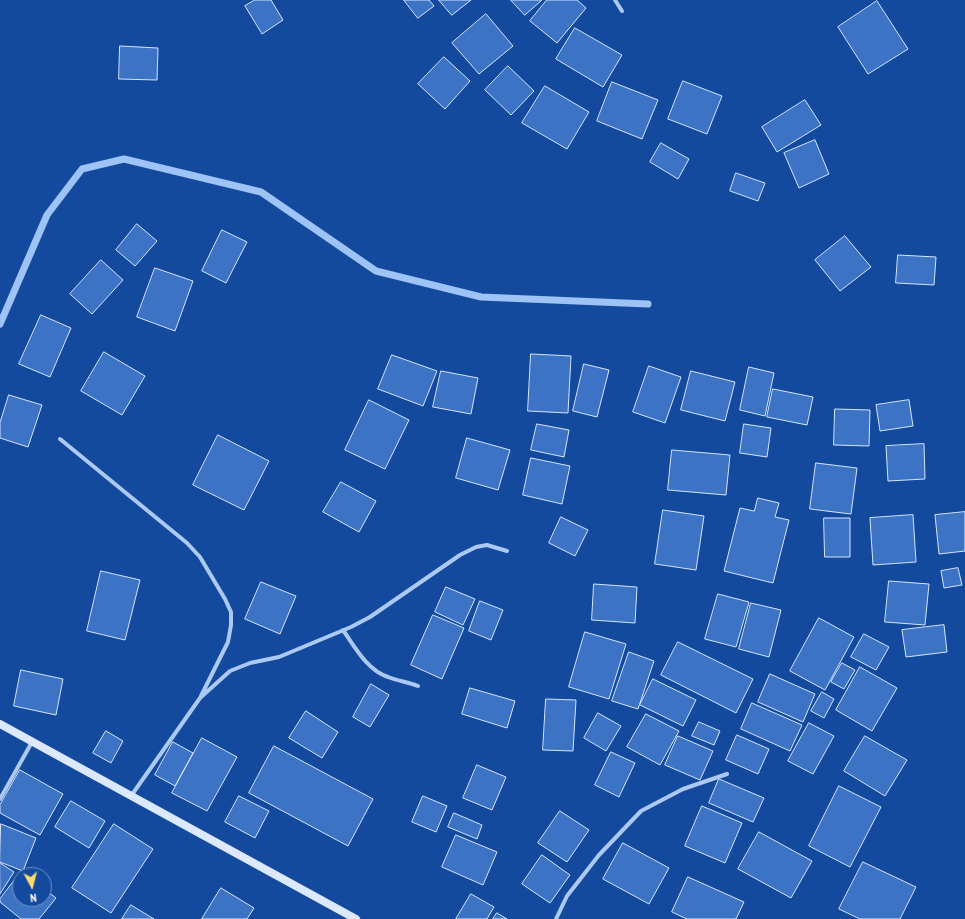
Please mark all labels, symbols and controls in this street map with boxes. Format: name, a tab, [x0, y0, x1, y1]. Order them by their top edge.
north arrow	[12, 867, 52, 907]
text: N	[29, 891, 37, 905]

